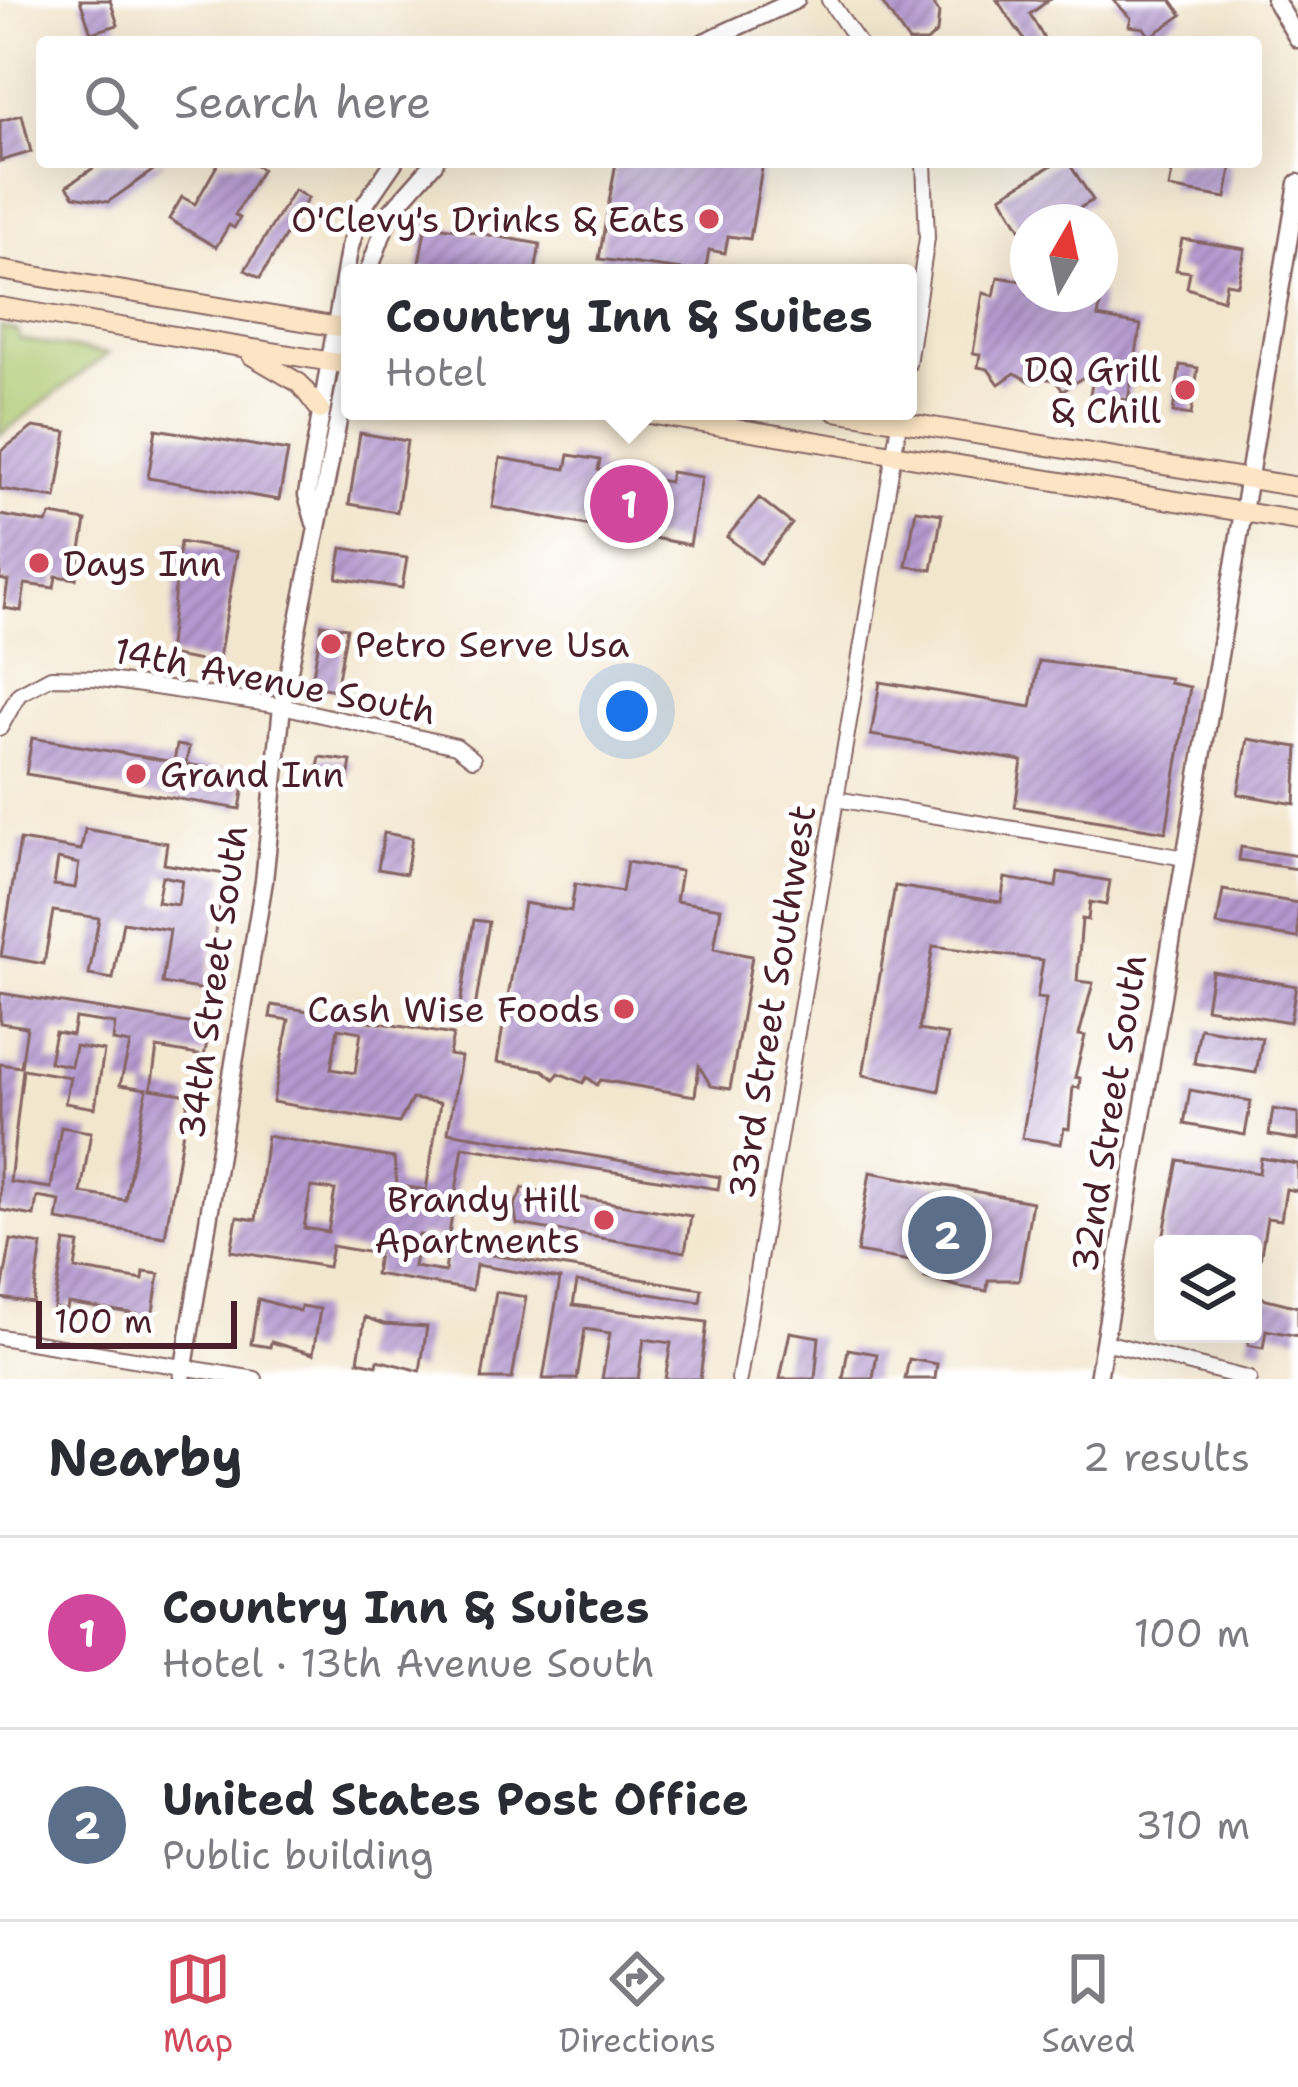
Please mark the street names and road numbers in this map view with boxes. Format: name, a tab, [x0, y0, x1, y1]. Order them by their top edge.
street label: 14th Avenue South	[110, 626, 440, 736]
street label: 33rd Street Southwest	[717, 801, 827, 1203]
street label: 34th Street South	[167, 822, 259, 1142]
street label: 32nd Street South	[1060, 950, 1158, 1276]

